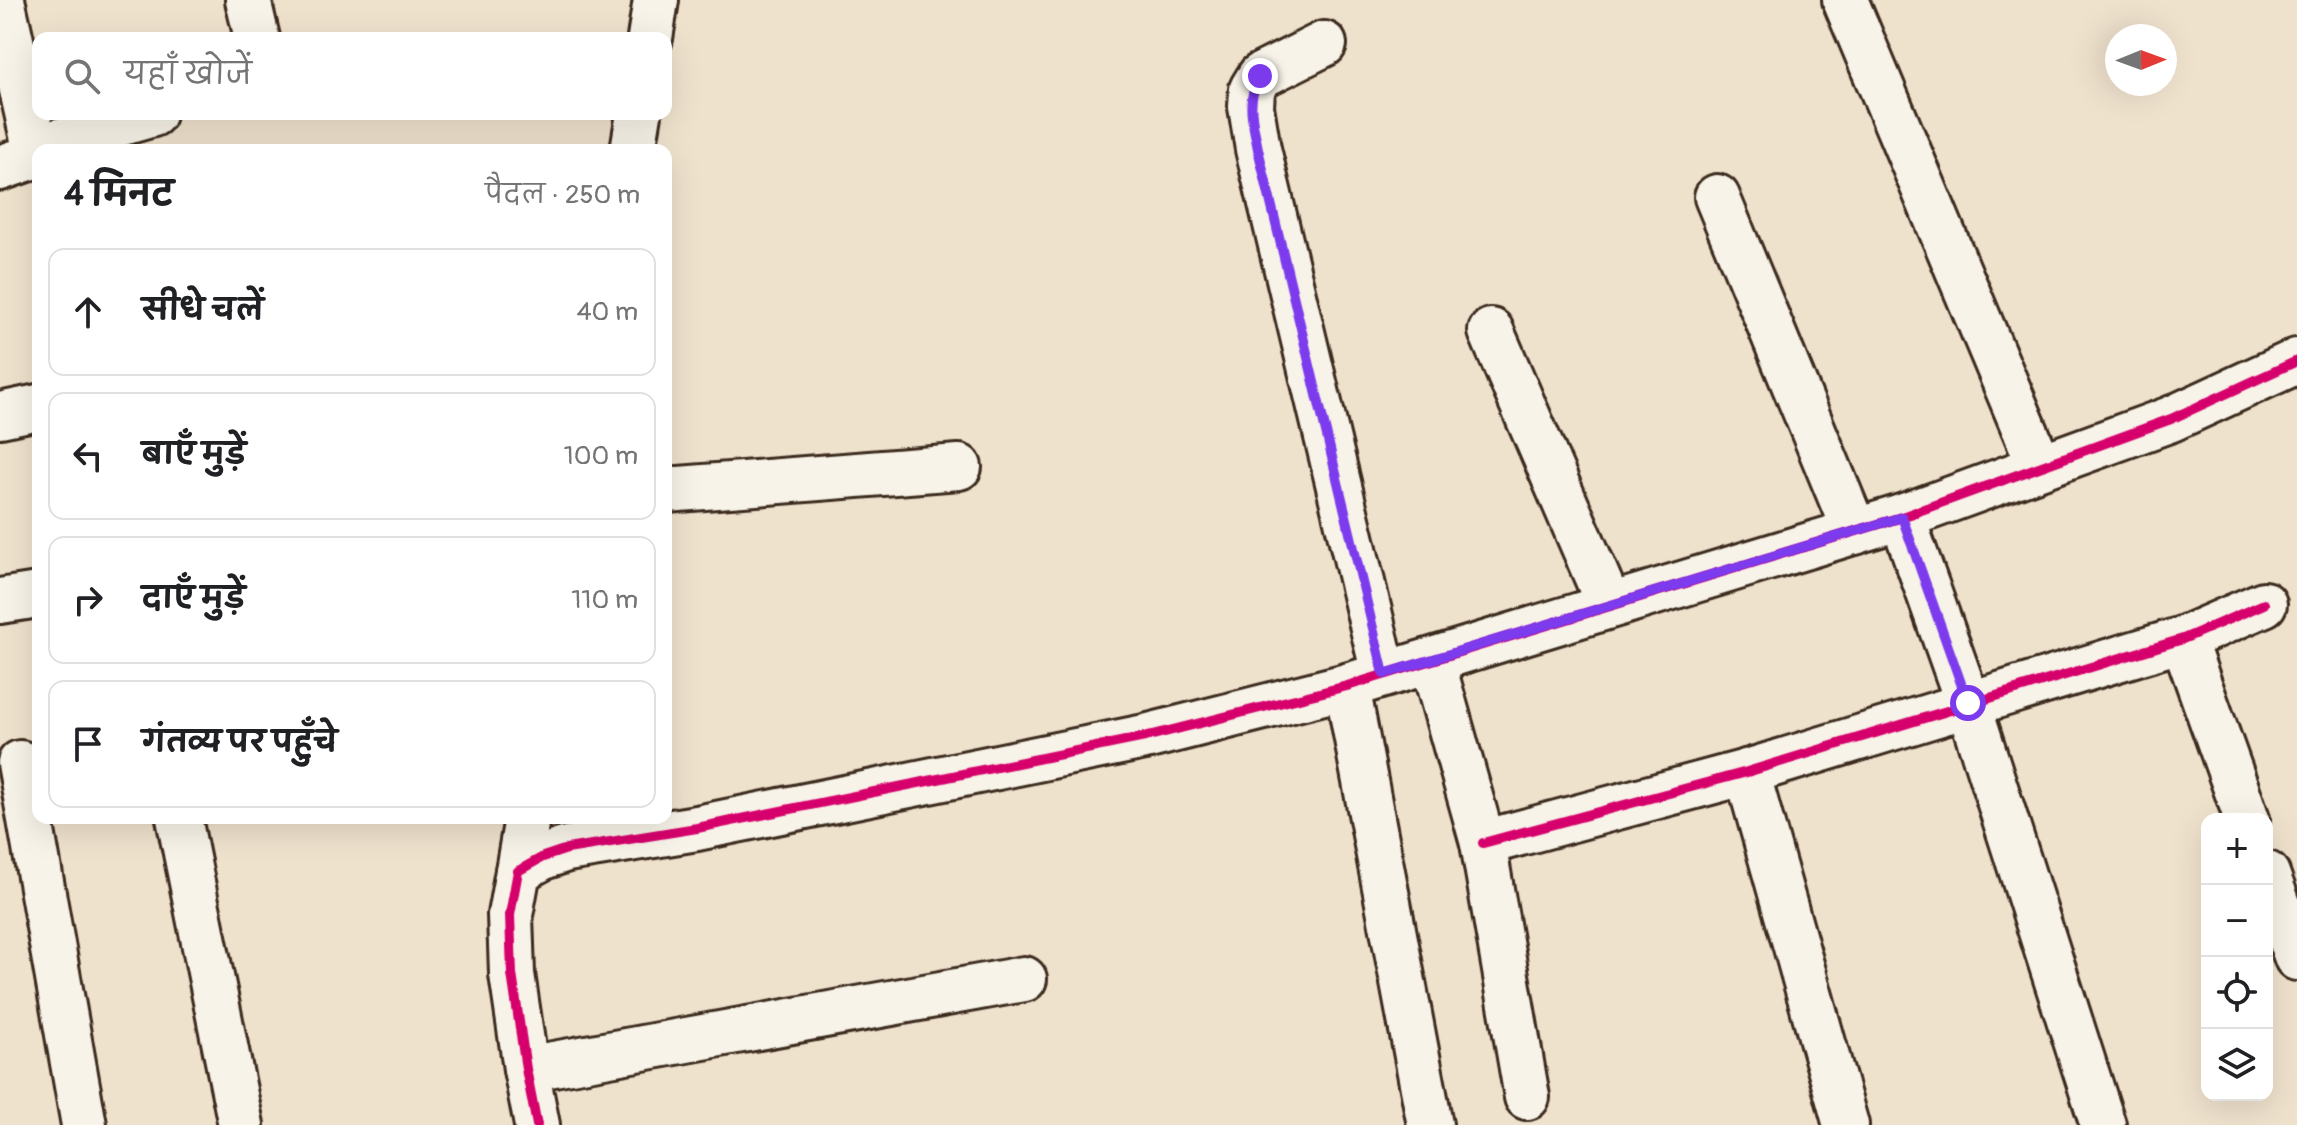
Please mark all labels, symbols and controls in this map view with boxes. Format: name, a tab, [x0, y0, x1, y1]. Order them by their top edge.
north arrow	[2105, 24, 2177, 96]
search box	[32, 32, 672, 120]
icon: search	[60, 54, 104, 98]
text: यहाँ खोजें	[124, 56, 252, 93]
route end	[1242, 58, 1278, 94]
text: 4 मिनट	[64, 173, 174, 216]
text: पैदल · 250 m	[485, 179, 640, 211]
icon: ahead	[66, 290, 110, 334]
text: सीधे चलें	[142, 292, 264, 329]
text: 40 m	[576, 296, 638, 328]
icon: left	[66, 434, 110, 478]
text: बाएँ मुड़ें	[142, 436, 246, 473]
text: 100 m	[564, 440, 638, 472]
icon: right	[66, 578, 110, 622]
text: दाएँ मुड़ें	[142, 580, 245, 617]
text: 110 m	[571, 584, 638, 616]
route start	[1950, 685, 1986, 721]
icon: arrive	[66, 722, 110, 766]
text: गंतव्य पर पहुँचे	[142, 724, 337, 761]
map controls	[2201, 813, 2273, 1101]
button: +	[2201, 813, 2273, 885]
button: −	[2201, 885, 2273, 957]
button: locate	[2201, 957, 2273, 1029]
button: layers	[2201, 1029, 2273, 1101]

